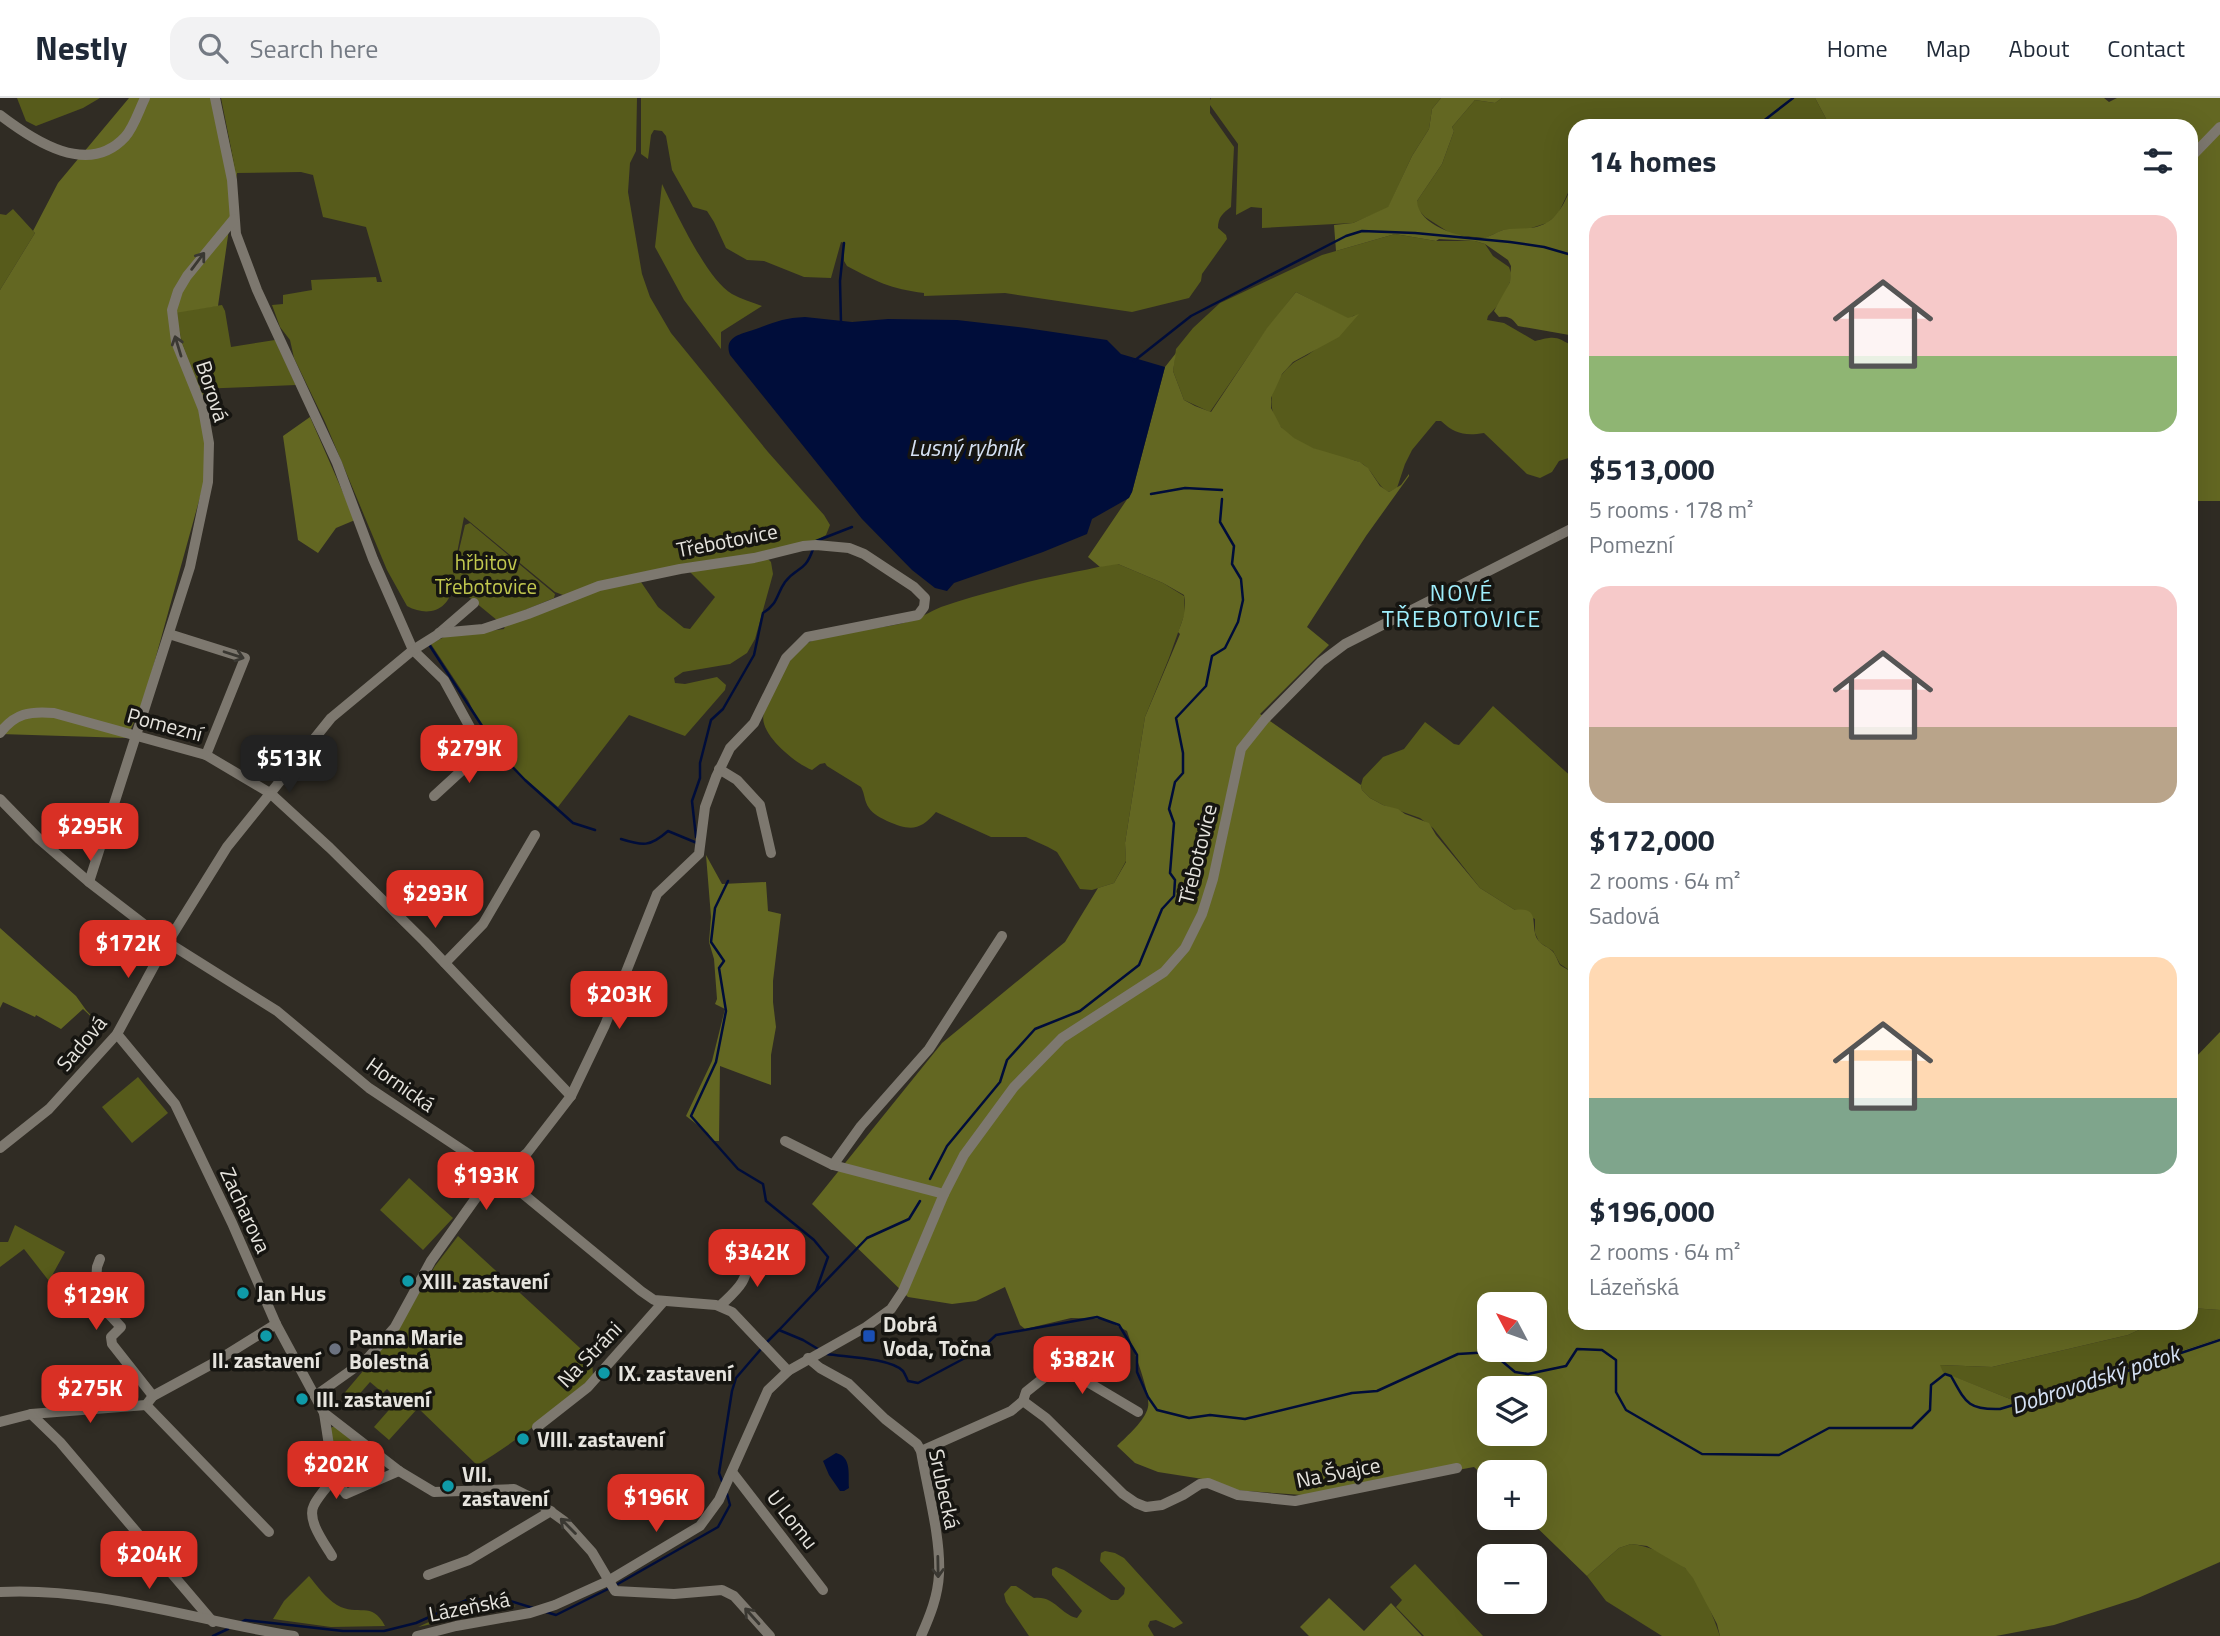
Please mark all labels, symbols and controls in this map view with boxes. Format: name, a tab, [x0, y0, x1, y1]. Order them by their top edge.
search box	[170, 17, 660, 80]
text: Nestly	[35, 23, 128, 73]
icon: search	[194, 29, 232, 67]
text: Search here	[250, 29, 378, 68]
text: Home	[1827, 30, 1888, 66]
text: Map	[1926, 30, 1971, 66]
text: About	[2009, 30, 2069, 66]
text: Contact	[2107, 30, 2185, 66]
text: 14 homes	[1589, 138, 1716, 184]
icon: filters	[2139, 142, 2177, 180]
one-way arrow	[191, 253, 206, 271]
icon: home	[1820, 261, 1946, 387]
one-way arrow	[171, 335, 184, 357]
street label: Borová	[188, 356, 238, 426]
water label: Lusný rybník	[909, 430, 1026, 465]
text: $513,000	[1589, 446, 1715, 492]
text: 5 rooms · 178 m²	[1589, 492, 1753, 527]
street label: Třebotovice	[674, 515, 780, 565]
text: Pomezní	[1589, 527, 1673, 562]
park label: hřbitov Třebotovice	[435, 546, 537, 602]
district label: NOVÉ TŘEBOTOVICE	[1382, 575, 1542, 636]
icon: home	[1820, 632, 1946, 758]
one-way arrow	[222, 649, 244, 662]
street label: Pomezní	[124, 699, 208, 750]
pin: $279K	[420, 726, 518, 785]
text: $279K	[436, 730, 502, 765]
pin: $513K	[240, 736, 338, 795]
text: $513K	[256, 740, 322, 775]
street label: Třebotovice	[1169, 800, 1225, 908]
pin: $295K	[41, 804, 139, 863]
text: $295K	[57, 808, 123, 843]
text: $172,000	[1589, 817, 1715, 863]
text: 2 rooms · 64 m²	[1589, 863, 1740, 898]
pin: $293K	[386, 870, 484, 930]
text: $293K	[402, 875, 468, 910]
text: Sadová	[1589, 898, 1660, 933]
pin: $172K	[79, 920, 177, 980]
text: $172K	[95, 925, 161, 960]
pin: $203K	[570, 972, 668, 1031]
text: $203K	[586, 976, 652, 1011]
icon: home	[1820, 1003, 1946, 1129]
street label: Sadová	[48, 1008, 114, 1078]
street label: Hornická	[360, 1049, 443, 1120]
pin: $193K	[437, 1152, 535, 1212]
text: $193K	[453, 1157, 519, 1192]
street label: Zacharova	[212, 1162, 280, 1258]
text: $196,000	[1589, 1188, 1715, 1234]
pin: $342K	[708, 1230, 806, 1289]
text: $342K	[724, 1234, 790, 1269]
text: 2 rooms · 64 m²	[1589, 1234, 1740, 1269]
place label: XIII. zastavení	[422, 1265, 550, 1297]
text: Lázeňská	[1589, 1269, 1679, 1304]
pin: $129K	[47, 1272, 145, 1332]
marker: XIII. zastavení	[400, 1273, 416, 1289]
text: $129K	[63, 1277, 129, 1312]
place label: Jan Hus	[257, 1277, 326, 1309]
marker: Jan Hus	[235, 1285, 251, 1301]
north arrow	[1477, 1292, 1547, 1362]
map controls	[1477, 1292, 1547, 1614]
place label: Dobrá Voda, Točna	[883, 1308, 991, 1364]
street label: Na Stráni	[549, 1314, 629, 1394]
place label: Panna Marie Bolestná	[349, 1321, 463, 1377]
marker: II. zastavení	[258, 1328, 274, 1344]
marker: Dobrá Voda, Točna	[861, 1328, 877, 1344]
water label: Dobrovodský potok	[2006, 1334, 2186, 1423]
pin: $382K	[1033, 1336, 1131, 1396]
marker: Panna Marie Bolestná	[327, 1341, 343, 1357]
text: $382K	[1049, 1341, 1115, 1376]
place label: II. zastavení	[212, 1344, 322, 1376]
place label: IX. zastavení	[618, 1357, 734, 1389]
marker: IX. zastavení	[596, 1365, 612, 1381]
pin: $275K	[41, 1366, 139, 1425]
text: $275K	[57, 1370, 123, 1405]
button: layers	[1477, 1376, 1547, 1446]
place label: III. zastavení	[316, 1383, 432, 1415]
marker: III. zastavení	[294, 1391, 310, 1407]
place label: VIII. zastavení	[537, 1423, 666, 1455]
marker: VIII. zastavení	[515, 1431, 531, 1447]
pin: $202K	[287, 1442, 385, 1501]
text: $202K	[303, 1446, 369, 1481]
street label: Srubecká	[921, 1446, 969, 1532]
street label: Na Švajce	[1293, 1448, 1383, 1496]
place label: VII. zastavení	[462, 1458, 550, 1514]
button: +	[1477, 1460, 1547, 1530]
pin: $196K	[607, 1474, 705, 1534]
marker: VII. zastavení	[440, 1478, 456, 1494]
text: $196K	[623, 1479, 689, 1514]
street label: U Lomu	[759, 1482, 827, 1556]
one-way arrow	[560, 1518, 577, 1535]
pin: $204K	[100, 1532, 198, 1591]
text: $204K	[116, 1536, 182, 1571]
button: −	[1477, 1544, 1547, 1614]
one-way arrow	[931, 1555, 945, 1578]
street label: Lázeňská	[426, 1582, 513, 1630]
one-way arrow	[744, 1607, 760, 1625]

